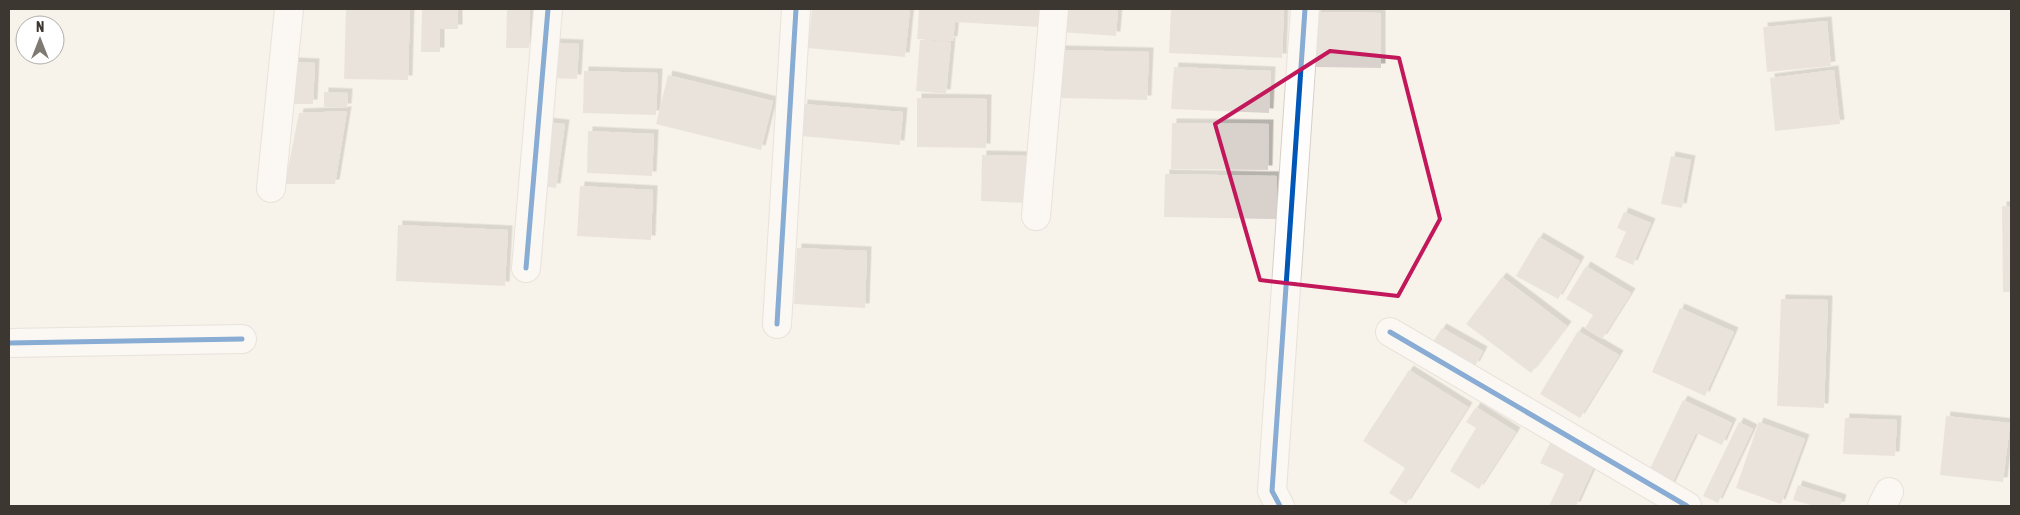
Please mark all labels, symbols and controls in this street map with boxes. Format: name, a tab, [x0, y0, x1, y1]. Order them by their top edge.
north arrow	[15, 15, 65, 65]
text: N	[36, 19, 44, 35]

